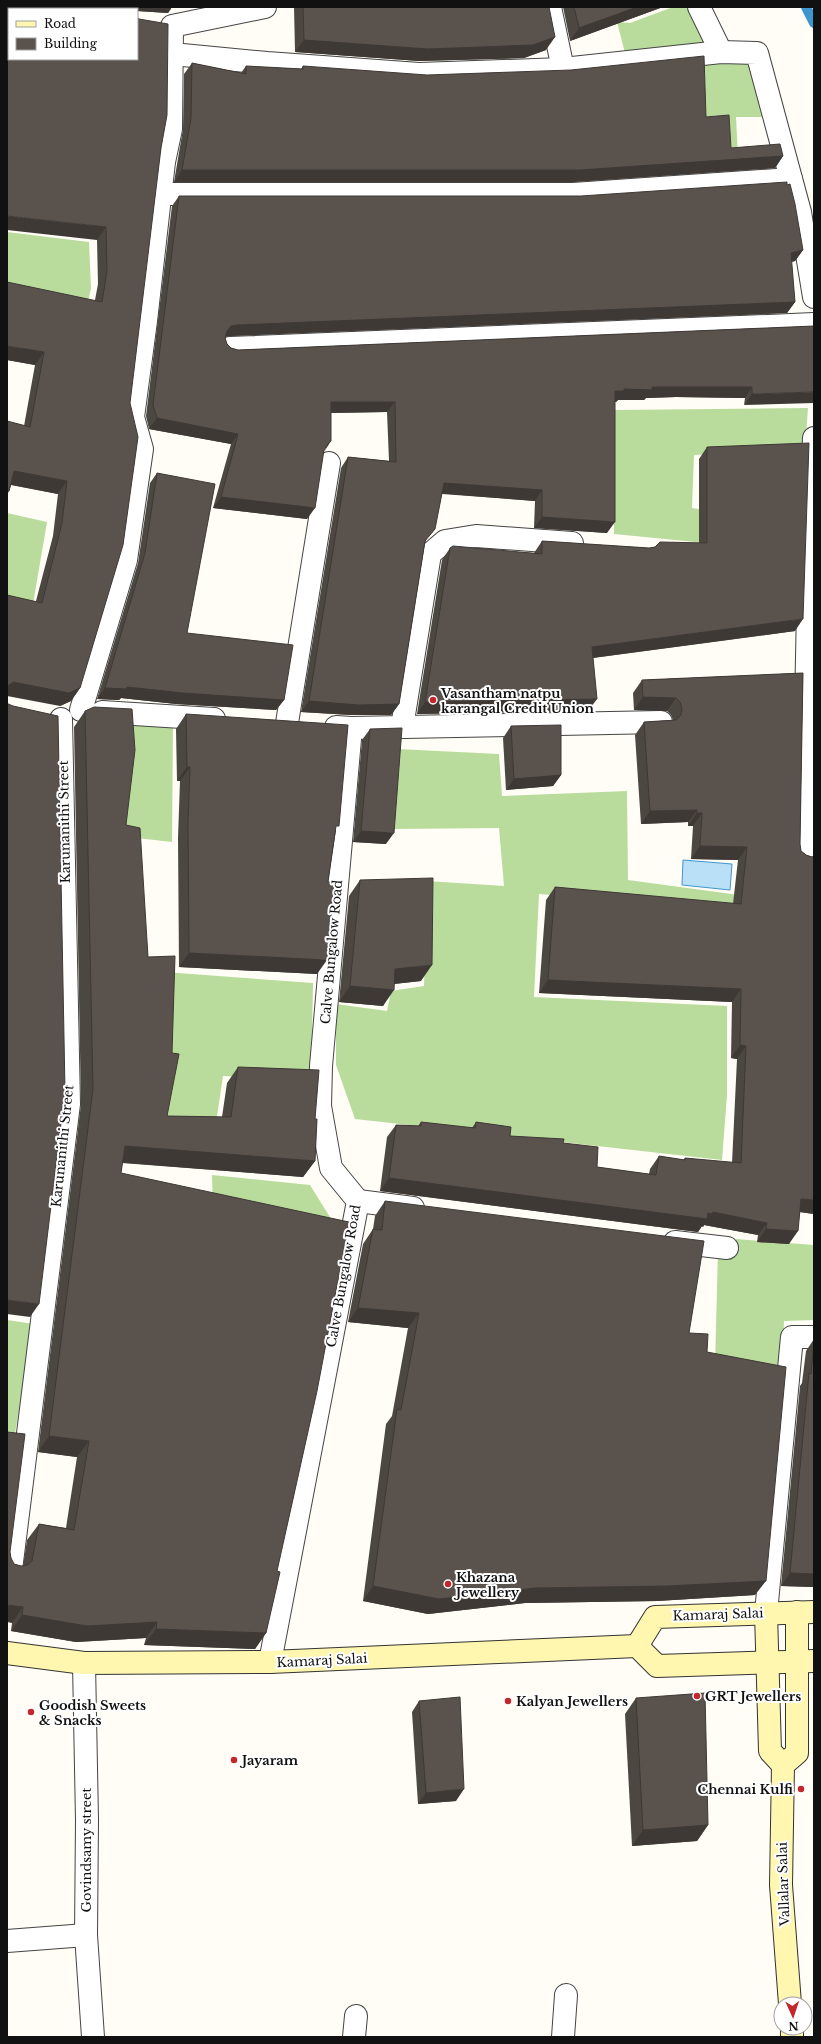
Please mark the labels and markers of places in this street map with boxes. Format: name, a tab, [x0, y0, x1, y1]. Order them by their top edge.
place label: Vasantham natpu karangal Credit Union	[440, 685, 595, 717]
marker: Vasantham natpu karangal Credit Union	[428, 695, 438, 705]
place label: Khazana Jewellery	[453, 1569, 520, 1601]
marker: Khazana Jewellery	[443, 1579, 453, 1589]
place label: GRT Jewellers	[705, 1688, 801, 1705]
marker: GRT Jewellers	[692, 1691, 702, 1701]
place label: Kalyan Jewellers	[516, 1693, 628, 1710]
marker: Kalyan Jewellers	[503, 1696, 513, 1706]
place label: Goodish Sweets & Snacks	[39, 1697, 146, 1729]
marker: Goodish Sweets & Snacks	[26, 1707, 36, 1717]
place label: Jayaram	[239, 1752, 299, 1769]
marker: Jayaram	[229, 1755, 239, 1765]
place label: Chennai Kulfi	[698, 1781, 793, 1798]
marker: Chennai Kulfi	[796, 1784, 806, 1794]

